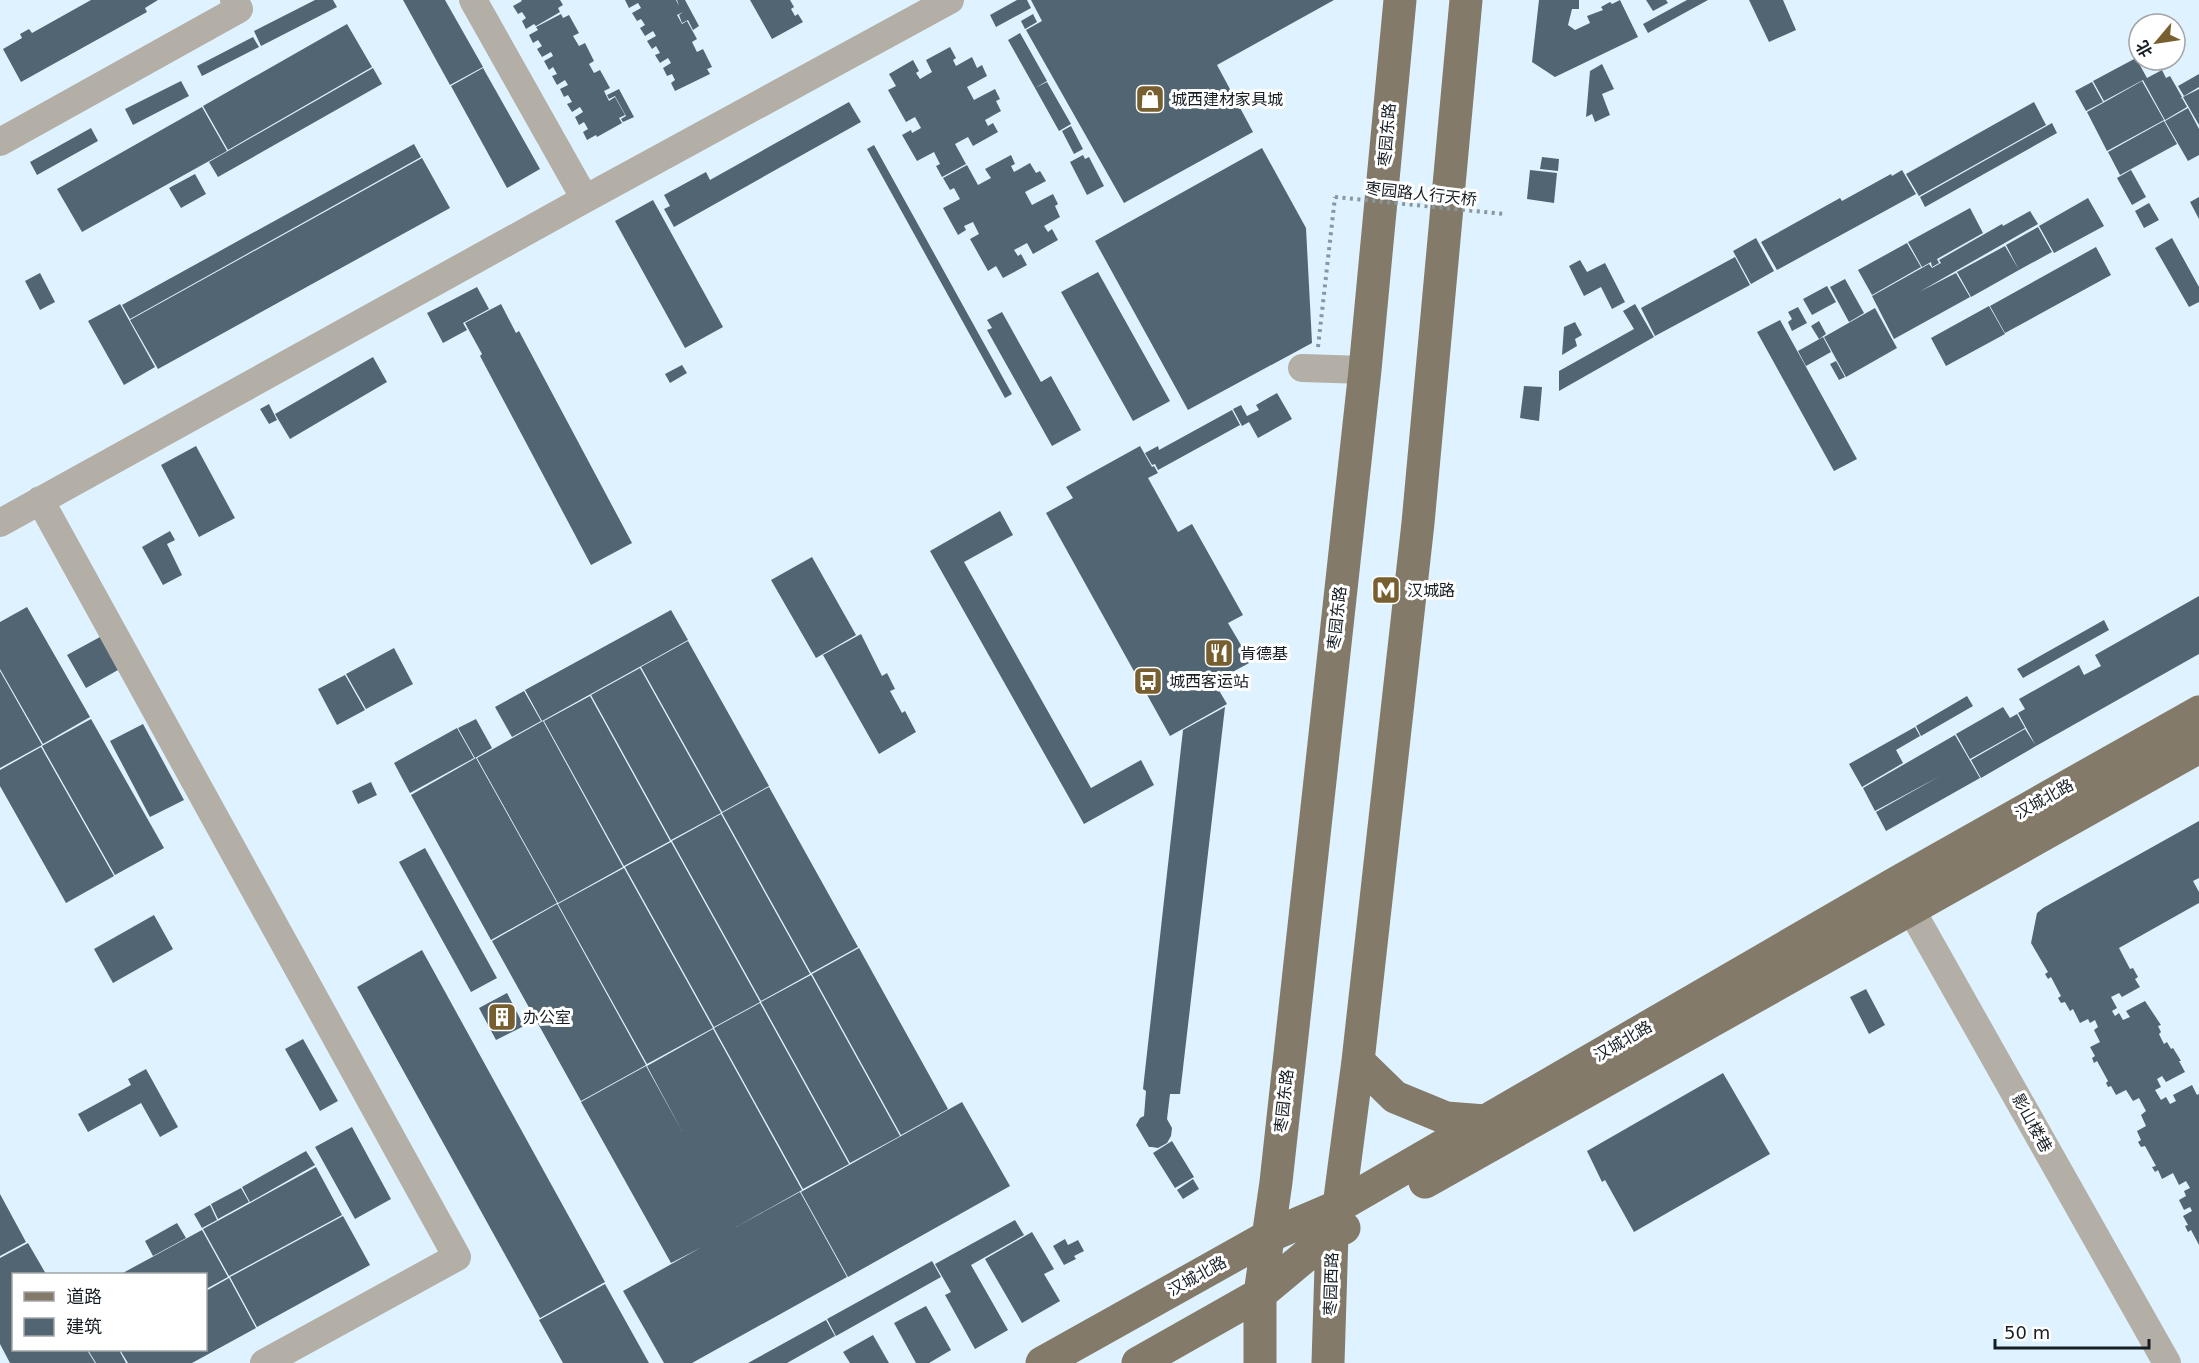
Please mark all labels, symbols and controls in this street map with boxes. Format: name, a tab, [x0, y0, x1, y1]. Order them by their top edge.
north arrow	[2127, 12, 2187, 72]
text: 北	[2132, 37, 2157, 61]
shop icon: 城西建材家具城	[1134, 83, 1166, 115]
place label: 城西建材家具城	[1171, 90, 1283, 109]
street label: 枣园东路	[1375, 102, 1399, 168]
street label: 枣园路人行天桥	[1364, 179, 1478, 209]
metro station icon: 汉城路	[1370, 574, 1402, 606]
place label: 汉城路	[1407, 581, 1455, 600]
street label: 枣园东路	[1324, 585, 1350, 651]
restaurant icon: 肯德基	[1203, 637, 1235, 669]
place label: 肯德基	[1240, 644, 1288, 663]
bus stop icon: 城西客运站	[1132, 665, 1164, 697]
place label: 城西客运站	[1169, 672, 1249, 691]
street label: 汉城北路	[2011, 775, 2077, 823]
building icon: 办公室	[486, 1001, 518, 1033]
place label: 办公室	[523, 1008, 571, 1027]
street label: 汉城北路	[1591, 1017, 1655, 1065]
street label: 枣园东路	[1271, 1068, 1297, 1134]
street label: 影山楼巷	[2008, 1090, 2056, 1156]
street label: 汉城北路	[1164, 1252, 1230, 1300]
street label: 枣园西路	[1320, 1252, 1342, 1316]
legend	[12, 1273, 207, 1351]
text: 道路	[66, 1286, 102, 1307]
scale bar	[1995, 1312, 2150, 1350]
text: 建筑	[66, 1316, 102, 1337]
text: 50 m	[2004, 1322, 2050, 1343]

